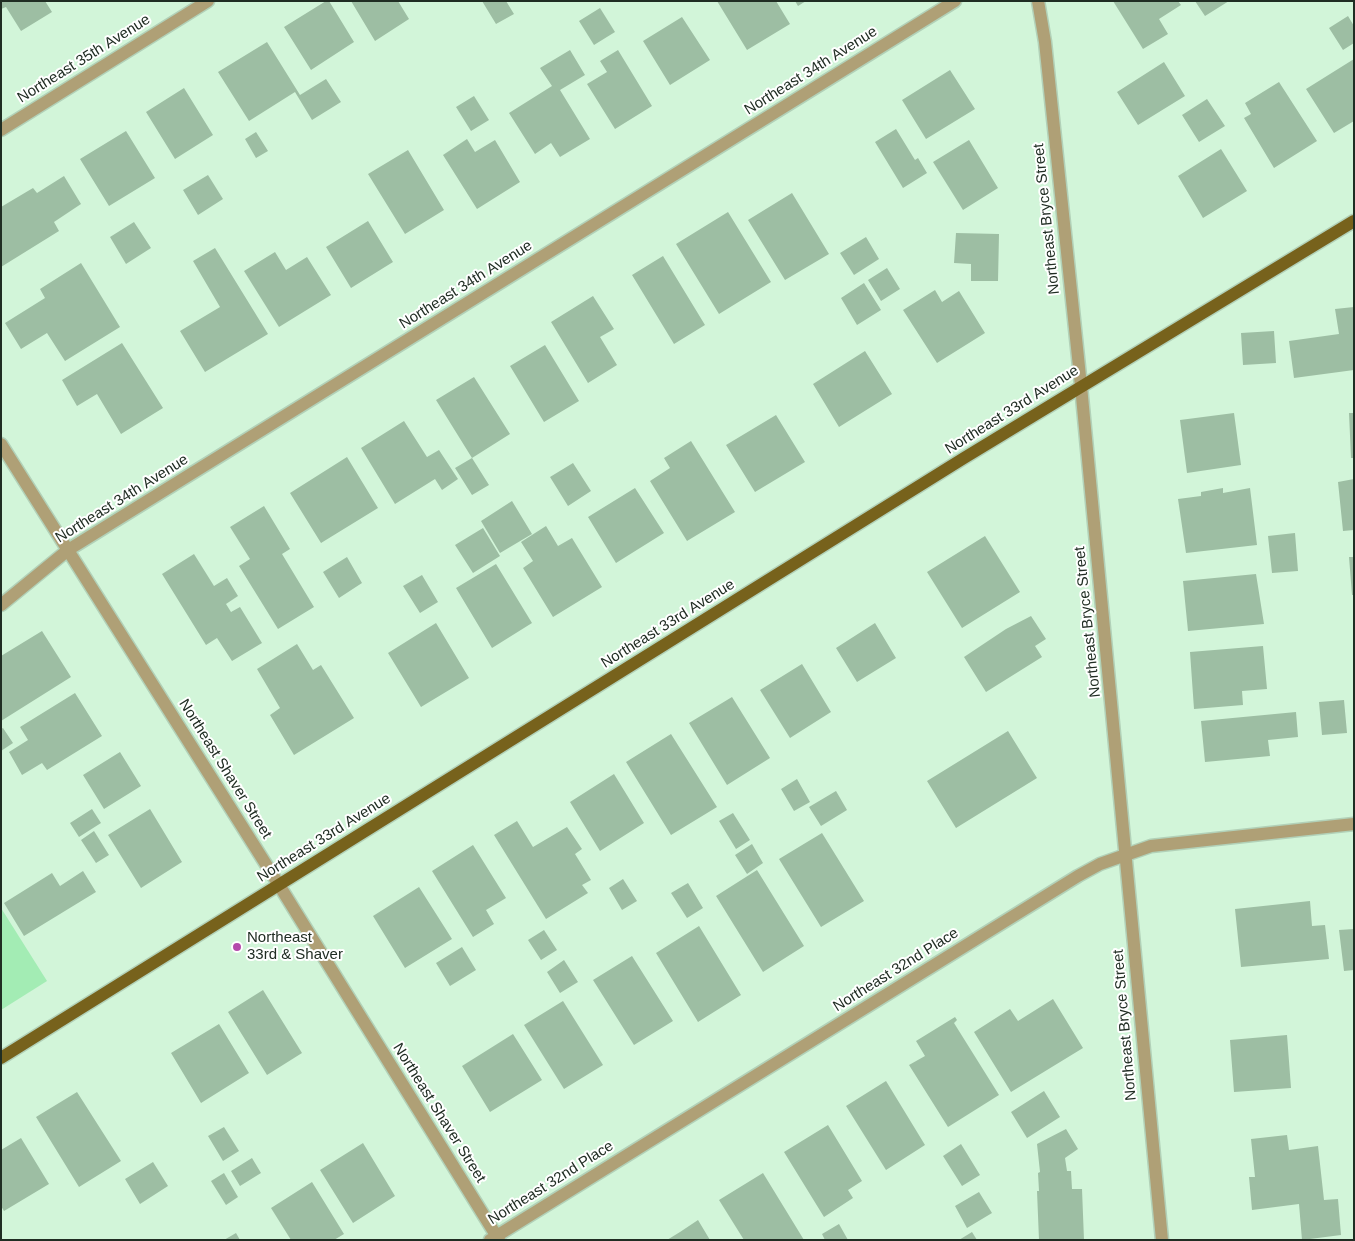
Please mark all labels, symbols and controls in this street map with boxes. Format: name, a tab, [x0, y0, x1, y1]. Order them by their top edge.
street label: Northeast 35th Avenue	[14, 11, 154, 107]
street label: Northeast 34th Avenue	[741, 23, 881, 119]
street label: Northeast Bryce Street	[1030, 143, 1064, 295]
street label: Northeast 34th Avenue	[396, 237, 536, 333]
street label: Northeast 33rd Avenue	[942, 362, 1082, 458]
street label: Northeast 34th Avenue	[52, 451, 192, 547]
street label: Northeast Bryce Street	[1071, 546, 1105, 698]
street label: Northeast 33rd Avenue	[598, 576, 738, 672]
street label: Northeast Shaver Street	[175, 696, 275, 842]
street label: Northeast 33rd Avenue	[254, 790, 394, 886]
street label: Northeast 32nd Place	[830, 924, 962, 1016]
place label: Northeast 33rd & Shaver	[247, 929, 343, 964]
marker: Northeast 33rd & Shaver	[231, 941, 243, 953]
street label: Northeast Bryce Street	[1109, 949, 1141, 1101]
street label: Northeast Shaver Street	[389, 1040, 489, 1186]
street label: Northeast 32nd Place	[485, 1137, 617, 1229]

